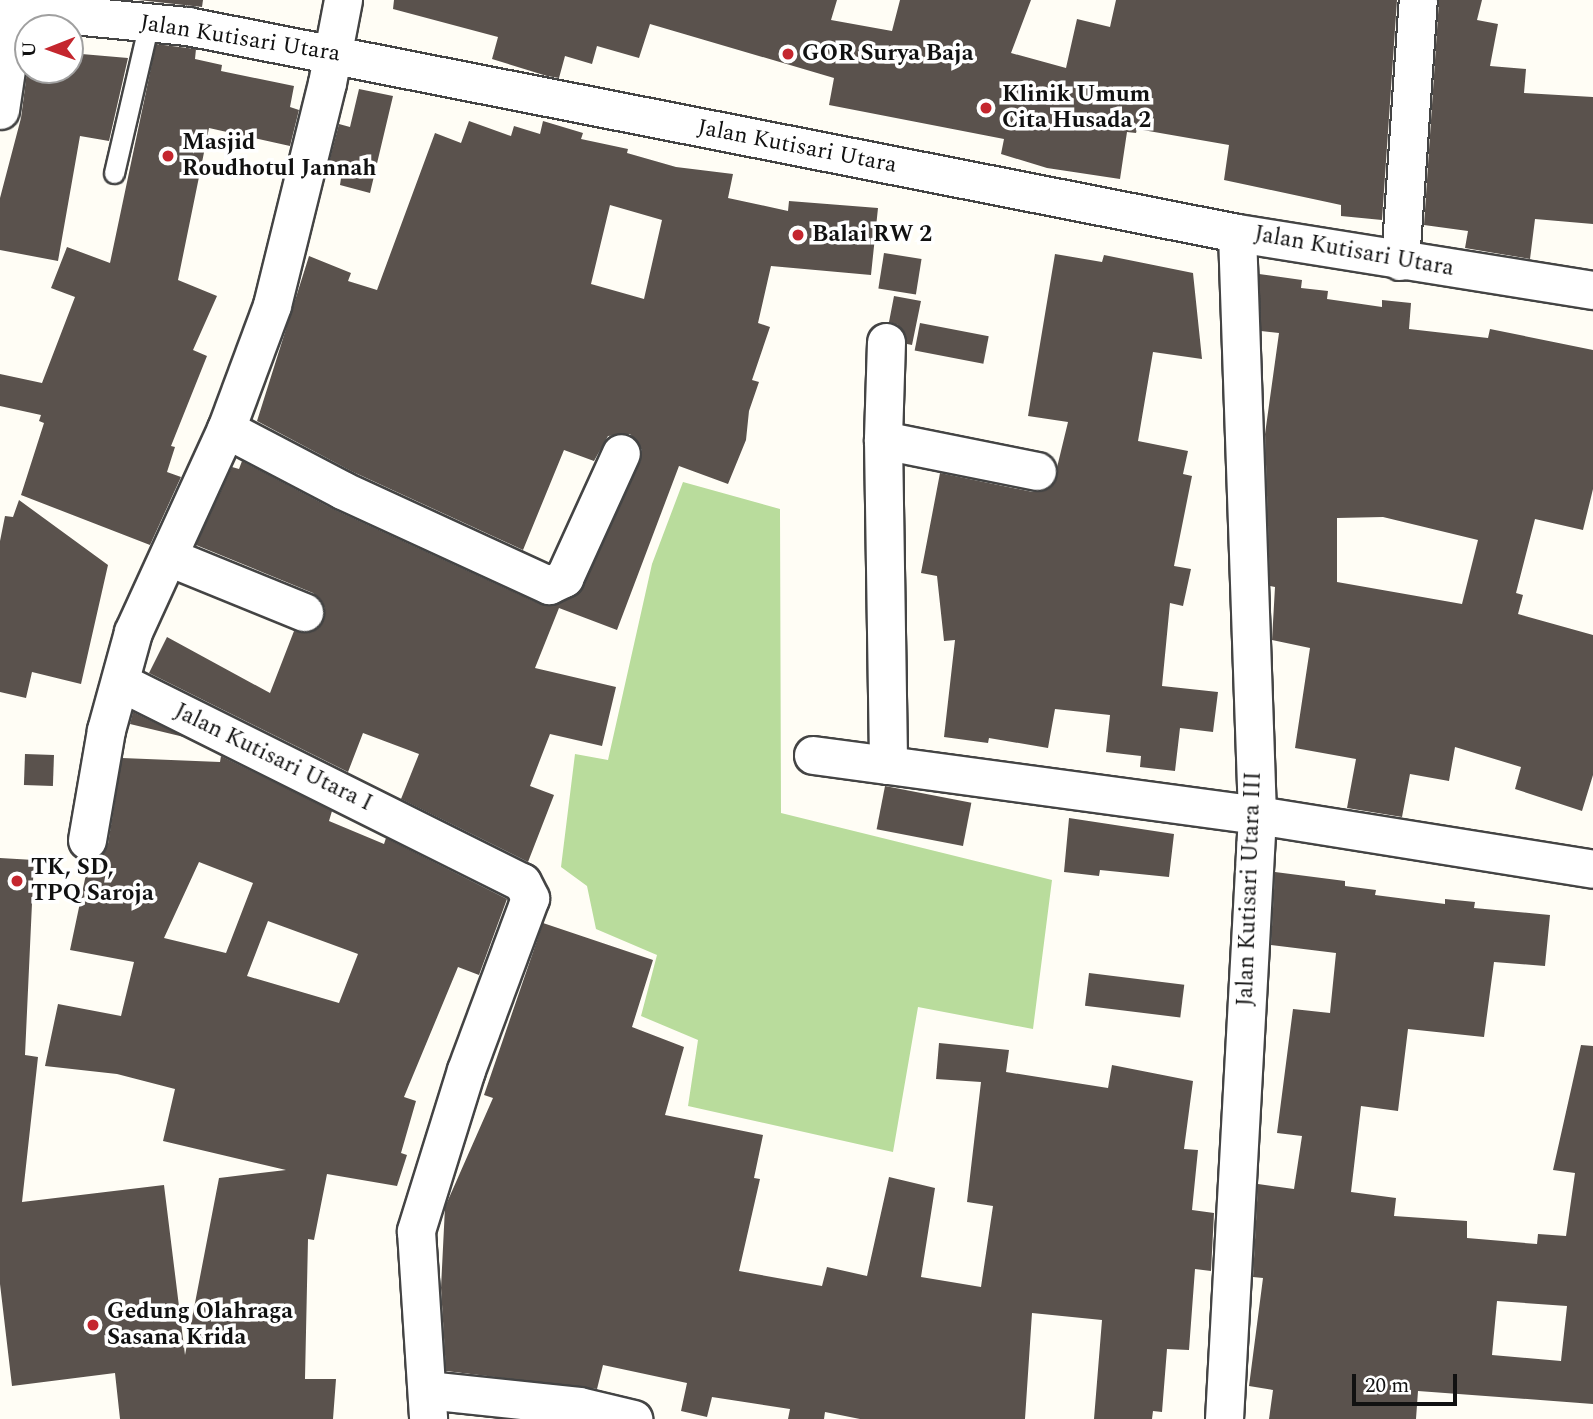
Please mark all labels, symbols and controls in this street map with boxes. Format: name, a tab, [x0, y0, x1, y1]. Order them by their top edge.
street label: Jalan Kutisari Utara	[138, 10, 342, 68]
north arrow	[14, 14, 84, 84]
place label: GOR Surya Baja	[802, 40, 974, 68]
text: U	[15, 41, 44, 58]
marker: GOR Surya Baja	[780, 46, 796, 62]
place label: Klinik Umum Cita Husada 2	[1002, 81, 1151, 135]
marker: Klinik Umum Cita Husada 2	[976, 98, 996, 118]
street label: Jalan Kutisari Utara	[695, 114, 899, 180]
place label: Masjid Roudhotul Jannah	[182, 129, 376, 183]
marker: Masjid Roudhotul Jannah	[160, 148, 176, 164]
place label: Balai RW 2	[812, 221, 932, 249]
street label: Jalan Kutisari Utara	[1252, 221, 1456, 283]
marker: Balai RW 2	[790, 227, 806, 243]
street label: Jalan Kutisari Utara I	[169, 698, 377, 818]
street label: Jalan Kutisari Utara III	[1232, 771, 1268, 1007]
place label: TK, SD, TPQ Saroja	[31, 854, 154, 908]
marker: TK, SD, TPQ Saroja	[9, 873, 25, 889]
place label: Gedung Olahraga Sasana Krida	[107, 1298, 293, 1352]
marker: Gedung Olahraga Sasana Krida	[85, 1317, 101, 1333]
scale bar	[1355, 1360, 1460, 1404]
text: 20 m	[1365, 1370, 1409, 1402]

